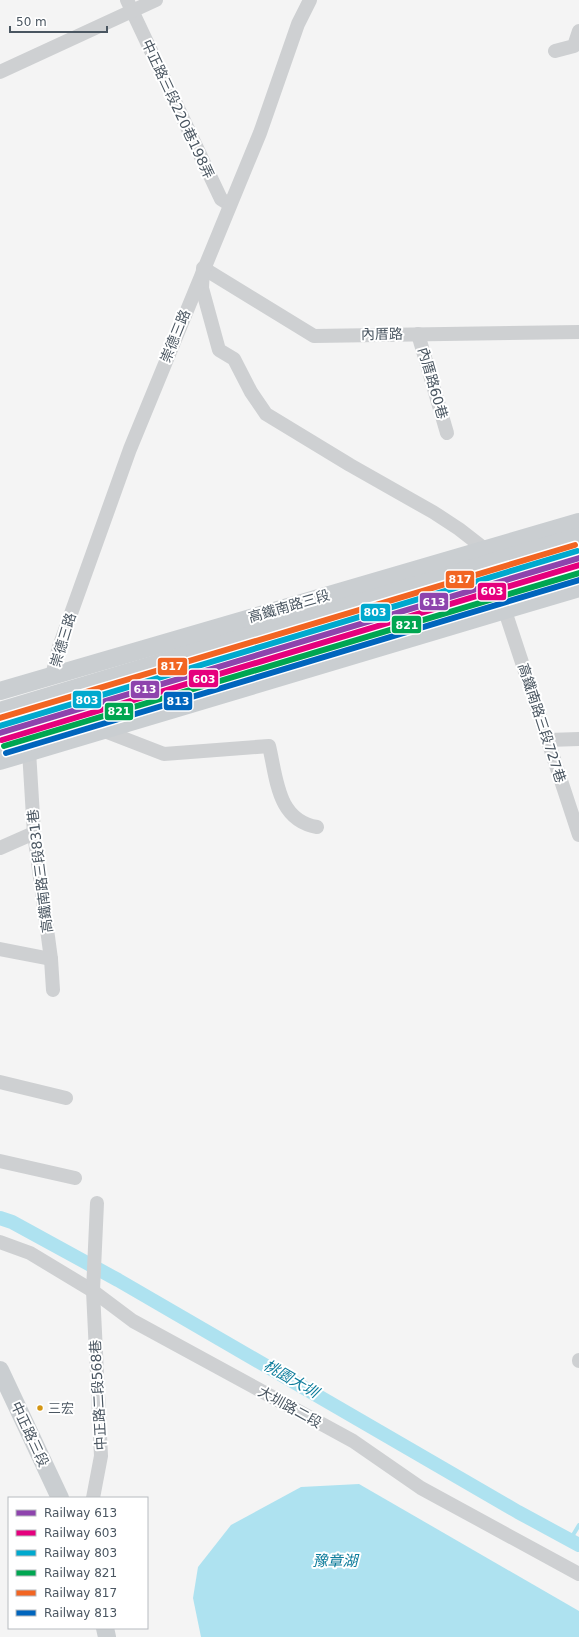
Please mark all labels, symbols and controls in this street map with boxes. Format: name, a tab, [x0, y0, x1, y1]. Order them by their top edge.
scale bar	[10, 8, 107, 34]
text: 50 m	[16, 15, 47, 29]
street label: 中正路三段220巷198弄	[139, 37, 217, 181]
street label: 崇德三路	[157, 307, 193, 365]
street label: 內厝路	[361, 326, 403, 342]
street label: 內厝路60巷	[415, 345, 451, 421]
line badge: 817	[445, 570, 475, 589]
text: 817	[449, 573, 471, 586]
line badge: 603	[477, 582, 507, 601]
text: 603	[481, 585, 503, 598]
street label: 高鐵南路三段	[246, 587, 332, 625]
line badge: 613	[419, 592, 449, 611]
text: 613	[423, 596, 445, 609]
line badge: 803	[360, 603, 391, 622]
text: 803	[364, 606, 386, 619]
street label: 崇德三路	[47, 611, 79, 669]
line badge: 821	[391, 615, 422, 634]
text: 821	[396, 619, 418, 632]
line badge: 817	[157, 657, 188, 676]
text: 817	[161, 660, 183, 673]
street label: 高鐵南路三段727巷	[515, 661, 569, 785]
line badge: 603	[188, 669, 219, 688]
text: 603	[193, 673, 215, 686]
line badge: 613	[130, 680, 160, 699]
text: 613	[134, 683, 156, 696]
line badge: 803	[72, 690, 102, 709]
line badge: 813	[163, 691, 193, 711]
text: 803	[76, 694, 98, 707]
text: 813	[167, 695, 189, 708]
line badge: 821	[104, 702, 134, 721]
text: 821	[108, 705, 130, 718]
street label: 高鐵南路三段831巷	[24, 808, 56, 934]
street label: 中正路二段568巷	[87, 1339, 109, 1451]
water label: 桃園大圳	[261, 1356, 323, 1403]
street label: 大圳路二段	[256, 1383, 324, 1431]
street label: 中正路三段	[8, 1399, 52, 1469]
place label: 三宏	[48, 1401, 74, 1416]
marker: 三宏	[35, 1403, 45, 1413]
legend	[8, 1497, 148, 1629]
text: Railway 613	[44, 1506, 117, 1520]
text: Railway 603	[44, 1526, 117, 1540]
text: Railway 803	[44, 1546, 117, 1560]
water label: 豫章湖	[312, 1552, 359, 1570]
text: Railway 821	[44, 1566, 117, 1580]
text: Railway 817	[44, 1586, 117, 1600]
text: Railway 813	[44, 1606, 117, 1620]

